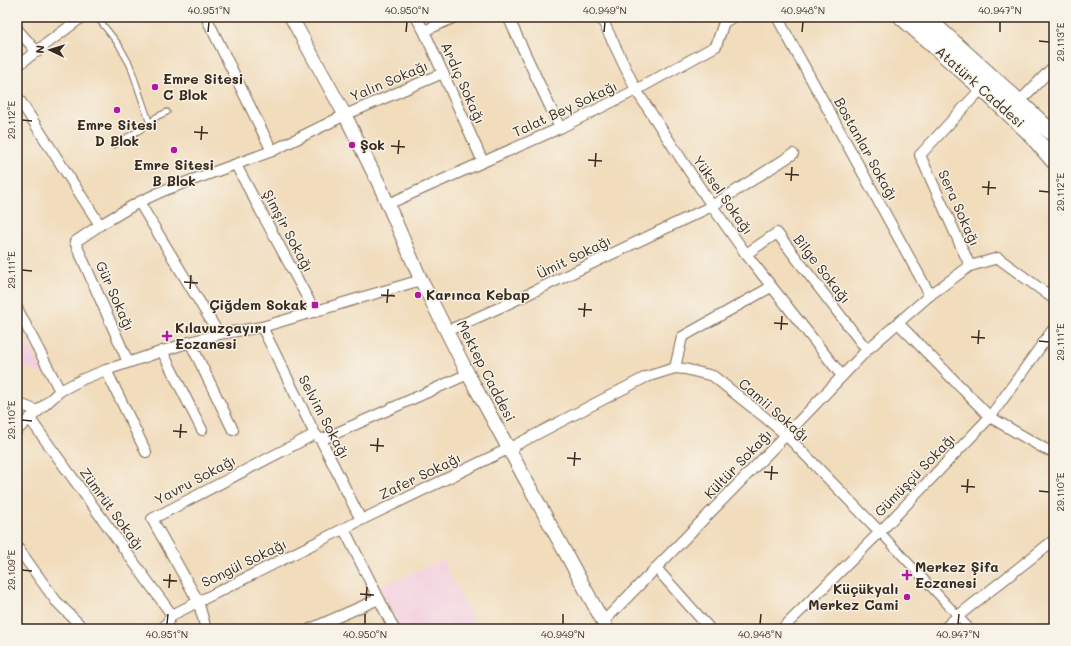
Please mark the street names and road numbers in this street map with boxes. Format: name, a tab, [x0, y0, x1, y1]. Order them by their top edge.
street label: Ardıç Sokağı	[437, 39, 490, 127]
street label: Atatürk Caddesi	[932, 42, 1029, 132]
street label: Yalın Sokağı	[347, 56, 431, 105]
street label: Talat Bey Sokağı	[509, 76, 620, 141]
street label: Bostanlar Sokağı	[830, 94, 903, 204]
street label: Yüksel Sokağı	[689, 151, 758, 238]
street label: Sera Sokağı	[934, 167, 985, 249]
street label: Şimşir Sokağı	[259, 186, 318, 275]
street label: Ümit Sokağı	[534, 230, 614, 283]
street label: Bilge Sokağı	[789, 230, 855, 307]
street label: Gür Sokağı	[92, 258, 139, 334]
street label: Mektep Caddesi	[453, 317, 520, 425]
street label: Selvim Sokağı	[294, 372, 354, 462]
street label: Camii Sokağı	[735, 374, 814, 446]
street label: Kültür Sokağı	[700, 425, 776, 503]
street label: Gümüşçü Sokağı	[870, 429, 959, 520]
street label: Zafer Sokağı	[376, 448, 464, 504]
street label: Yavru Sokağı	[151, 450, 239, 509]
street label: Zümrüt Sokağı	[76, 463, 149, 554]
street label: Songül Sokağı	[198, 534, 290, 591]

